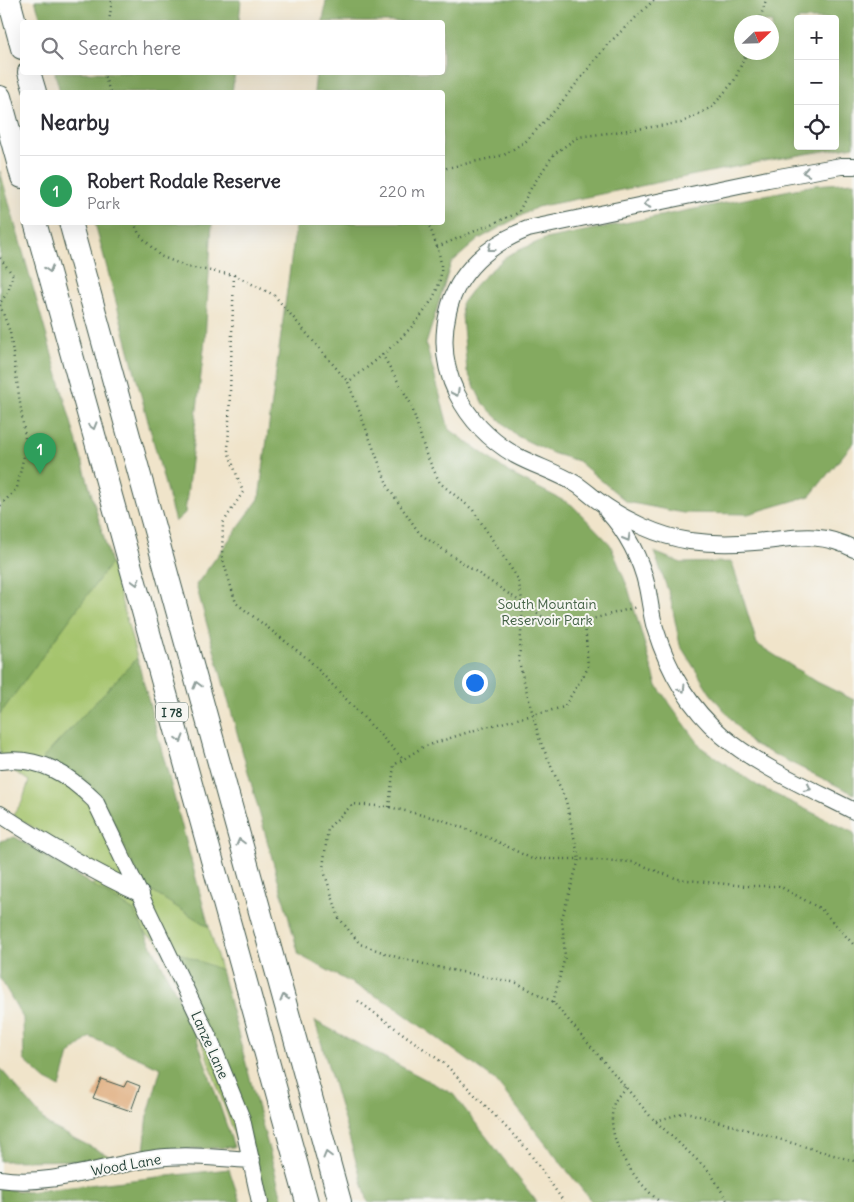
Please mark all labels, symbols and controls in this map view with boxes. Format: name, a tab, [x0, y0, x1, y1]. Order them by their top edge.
north arrow	[734, 15, 779, 60]
map controls	[794, 15, 839, 150]
button: +	[794, 15, 839, 60]
search box	[20, 20, 445, 75]
icon: search	[38, 34, 66, 62]
text: Search here	[78, 36, 181, 60]
button: −	[794, 60, 839, 105]
button: locate	[794, 105, 839, 150]
text: Nearby	[40, 109, 110, 136]
one-way arrow	[801, 167, 810, 177]
text: Robert Rodale Reserve	[87, 169, 281, 193]
text: 1	[53, 181, 59, 201]
text: 220 m	[379, 181, 425, 201]
text: Park	[87, 193, 120, 213]
one-way arrow	[642, 199, 651, 209]
one-way arrow	[487, 242, 497, 251]
one-way arrow	[43, 265, 53, 273]
one-way arrow	[450, 388, 460, 397]
one-way arrow	[87, 421, 97, 429]
pin: 1	[24, 433, 56, 474]
one-way arrow	[620, 532, 630, 541]
one-way arrow	[131, 578, 141, 586]
park label: South Mountain Reservoir Park	[497, 595, 597, 629]
your location	[462, 670, 488, 696]
one-way arrow	[192, 681, 203, 690]
one-way arrow	[676, 684, 686, 693]
road number: I 78	[156, 702, 188, 722]
one-way arrow	[174, 734, 184, 743]
one-way arrow	[803, 782, 812, 792]
one-way arrow	[236, 838, 246, 846]
one-way arrow	[279, 995, 289, 1003]
street label: Lanze Lane	[187, 1008, 233, 1082]
street label: Wood Lane	[90, 1150, 162, 1180]
one-way arrow	[322, 1151, 332, 1160]

